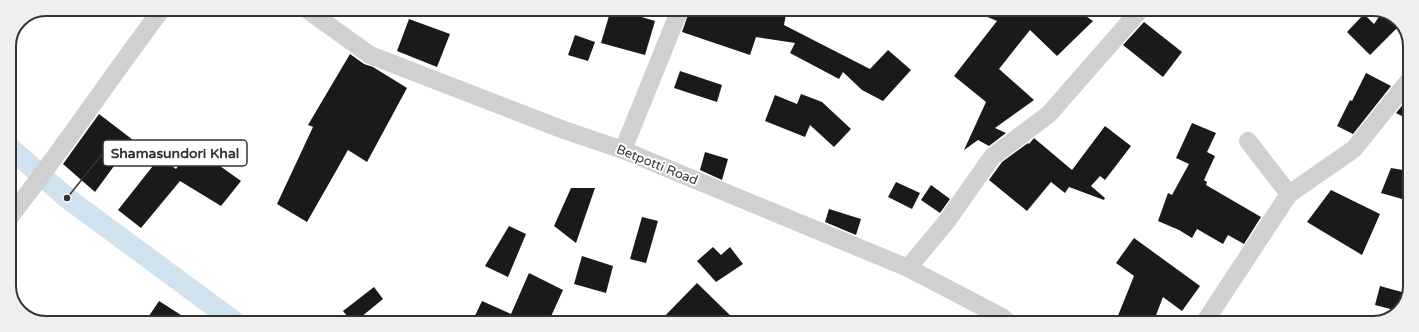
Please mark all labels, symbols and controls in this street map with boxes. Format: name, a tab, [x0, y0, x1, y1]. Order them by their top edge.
callout: Shamasundori Khal	[103, 140, 247, 166]
street label: Betpotti Road	[614, 141, 700, 189]
text: Shamasundori Khal	[111, 145, 239, 162]

